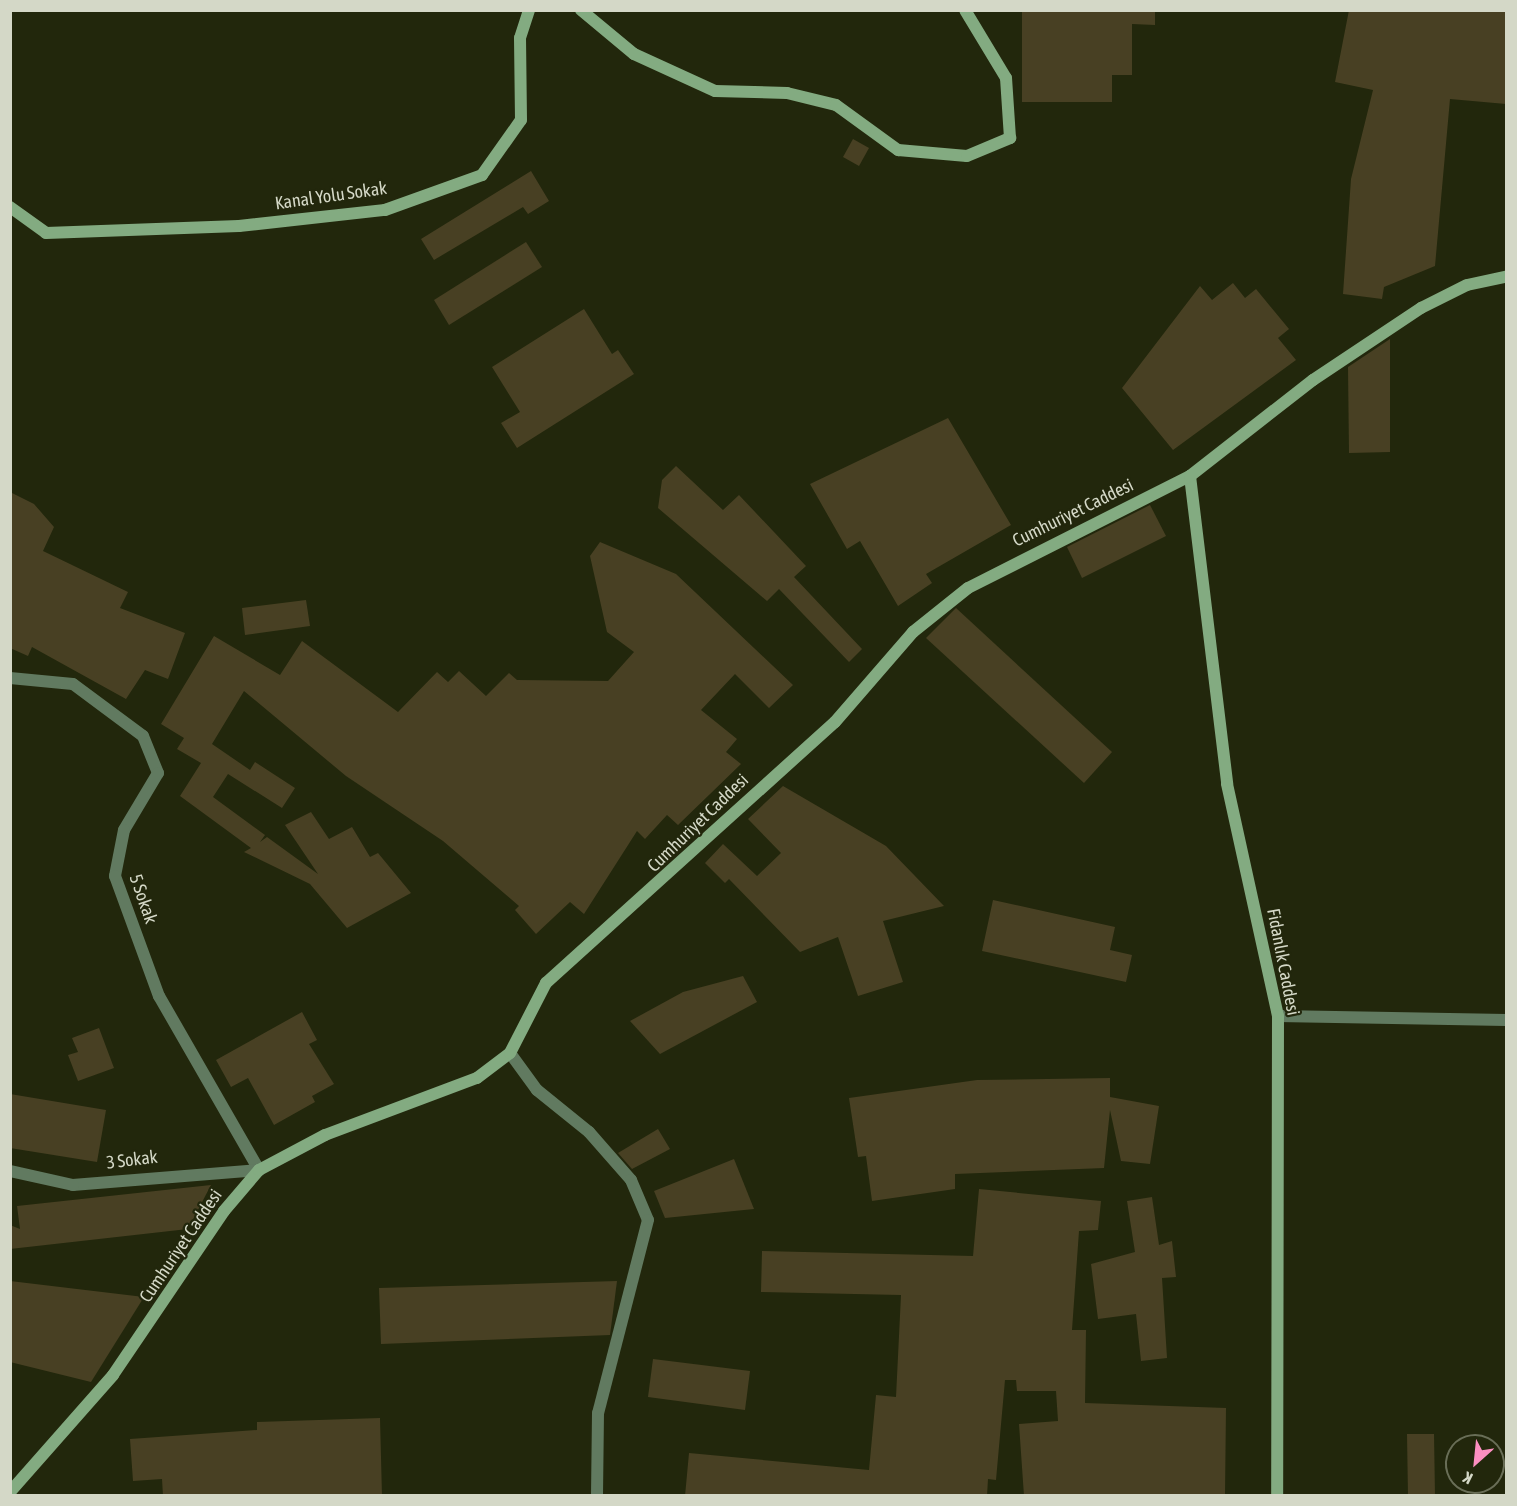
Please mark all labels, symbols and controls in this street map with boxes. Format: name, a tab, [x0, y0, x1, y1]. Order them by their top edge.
street label: Kanal Yolu Sokak	[274, 177, 388, 215]
street label: Cumhuriyet Caddesi	[1009, 474, 1137, 552]
street label: Cumhuriyet Caddesi	[643, 769, 753, 877]
street label: 5 Sokak	[124, 871, 162, 927]
street label: Fidanlık Caddesi	[1262, 907, 1304, 1017]
street label: 3 Sokak	[105, 1146, 159, 1174]
street label: Cumhuriyet Caddesi	[135, 1185, 227, 1307]
north arrow	[1445, 1434, 1505, 1494]
text: K	[1460, 1468, 1475, 1488]

